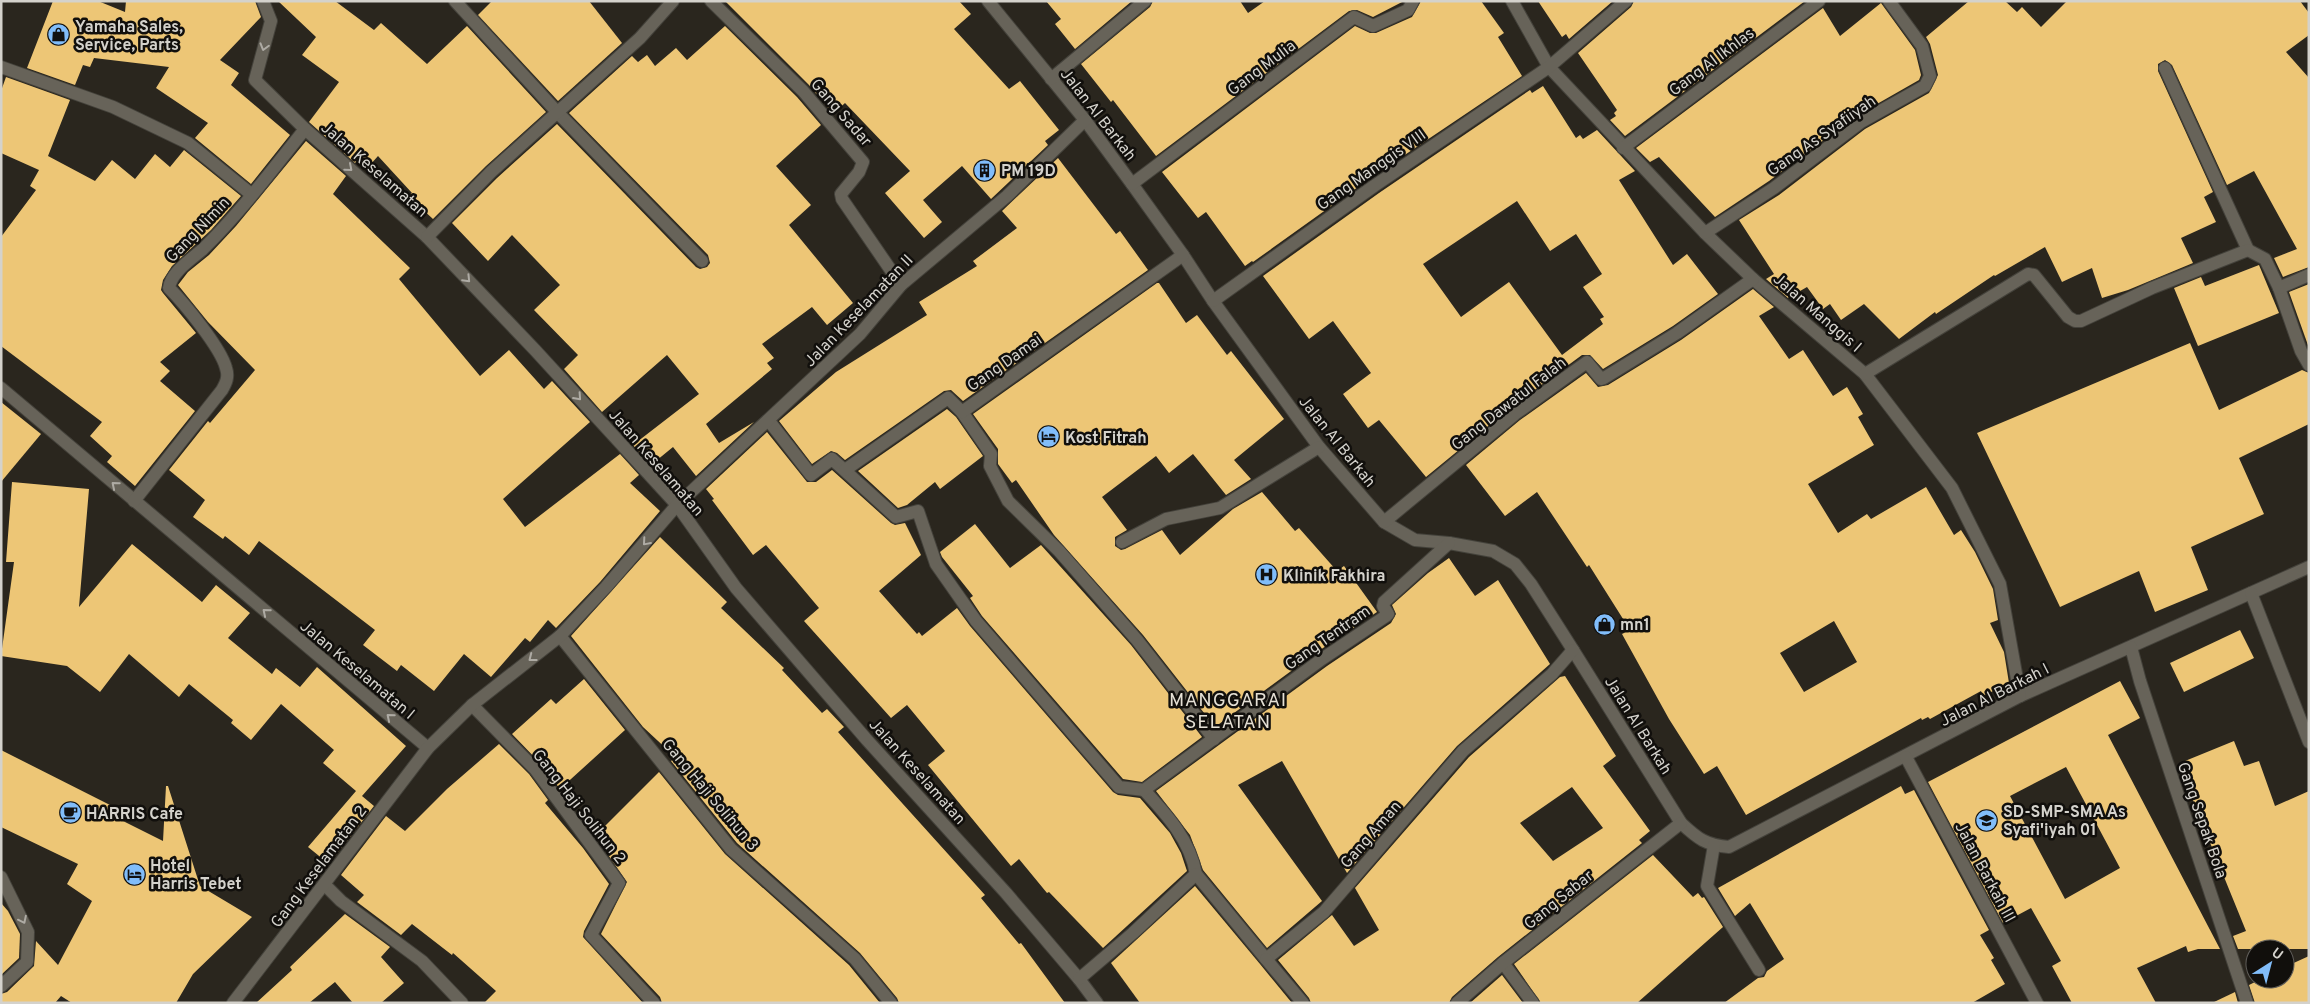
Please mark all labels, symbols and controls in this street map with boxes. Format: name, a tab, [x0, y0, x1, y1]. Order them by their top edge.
place label: Yamaha Sales, Service, Parts	[75, 18, 183, 56]
shop icon: Yamaha Sales, Service, Parts	[47, 23, 71, 47]
street label: Gang Al Ikhlas	[1665, 24, 1759, 101]
street label: Gang Mulia	[1224, 36, 1300, 101]
one-way arrow	[259, 43, 269, 51]
street label: Jalan Al Barkah	[1055, 65, 1140, 165]
street label: Gang Sadar	[805, 75, 876, 151]
street label: Gang As Syafiiyah	[1764, 92, 1880, 182]
street label: Jalan Keselamatan	[316, 119, 431, 222]
street label: Gang Manggis VIII	[1314, 126, 1430, 216]
building icon: PM 19D	[973, 158, 997, 182]
one-way arrow	[343, 162, 352, 171]
place label: PM 19D	[1001, 162, 1056, 182]
street label: Gang Nimin	[162, 193, 235, 267]
street label: Jalan Keselamatan II	[801, 251, 918, 372]
street label: Jalan Manggis I	[1768, 270, 1865, 357]
one-way arrow	[461, 273, 470, 282]
street label: Gang Damai	[964, 330, 1047, 397]
street label: Gang Dawatul Falah	[1448, 353, 1571, 456]
one-way arrow	[573, 391, 582, 400]
street label: Jalan Al Barkah	[1293, 393, 1379, 492]
street label: Jalan Keselamatan	[604, 406, 707, 521]
hotel icon: Kost Fitrah	[1037, 425, 1061, 449]
place label: Kost Fitrah	[1065, 429, 1147, 449]
one-way arrow	[112, 482, 121, 490]
one-way arrow	[642, 537, 651, 546]
hospital icon: Klinik Fakhira	[1255, 563, 1279, 587]
place label: Klinik Fakhira	[1283, 567, 1386, 587]
street label: Gang Tentram	[1281, 602, 1375, 675]
one-way arrow	[263, 610, 272, 618]
shop icon: mn1	[1592, 612, 1616, 636]
place label: mn1	[1620, 616, 1650, 636]
street label: Jalan Keselamatan I	[295, 617, 418, 724]
one-way arrow	[528, 652, 538, 661]
street label: Jalan Al Barkah I	[1937, 660, 2053, 732]
street label: Jalan Al Barkah	[1599, 673, 1675, 779]
district label: MANGGARAI SELATAN	[1169, 689, 1287, 735]
one-way arrow	[387, 714, 396, 723]
street label: Jalan Keselamatan	[864, 715, 969, 829]
street label: Gang Haji Solihun 3	[657, 735, 762, 855]
street label: Gang Haji Solihun 2	[527, 746, 630, 869]
street label: Gang Sepak Bola	[2172, 760, 2230, 882]
street label: Gang Aman	[1337, 797, 1406, 873]
cafe icon: HARRIS Cafe	[58, 801, 82, 825]
street label: Gang Keselamatan 2	[267, 802, 372, 932]
place label: SD-SMP-SMA As Syafi'iyah 01	[2003, 803, 2126, 841]
place label: HARRIS Cafe	[86, 805, 183, 825]
school or university icon: SD-SMP-SMA As Syafi'iyah 01	[1975, 808, 1999, 832]
street label: Jalan Barkah III	[1949, 819, 2019, 927]
place label: Hotel Harris Tebet	[150, 857, 242, 895]
hotel icon: Hotel Harris Tebet	[122, 862, 146, 886]
street label: Gang Sabar	[1520, 866, 1598, 935]
one-way arrow	[17, 915, 27, 924]
north arrow	[2245, 939, 2295, 989]
text: U	[2268, 945, 2286, 965]

